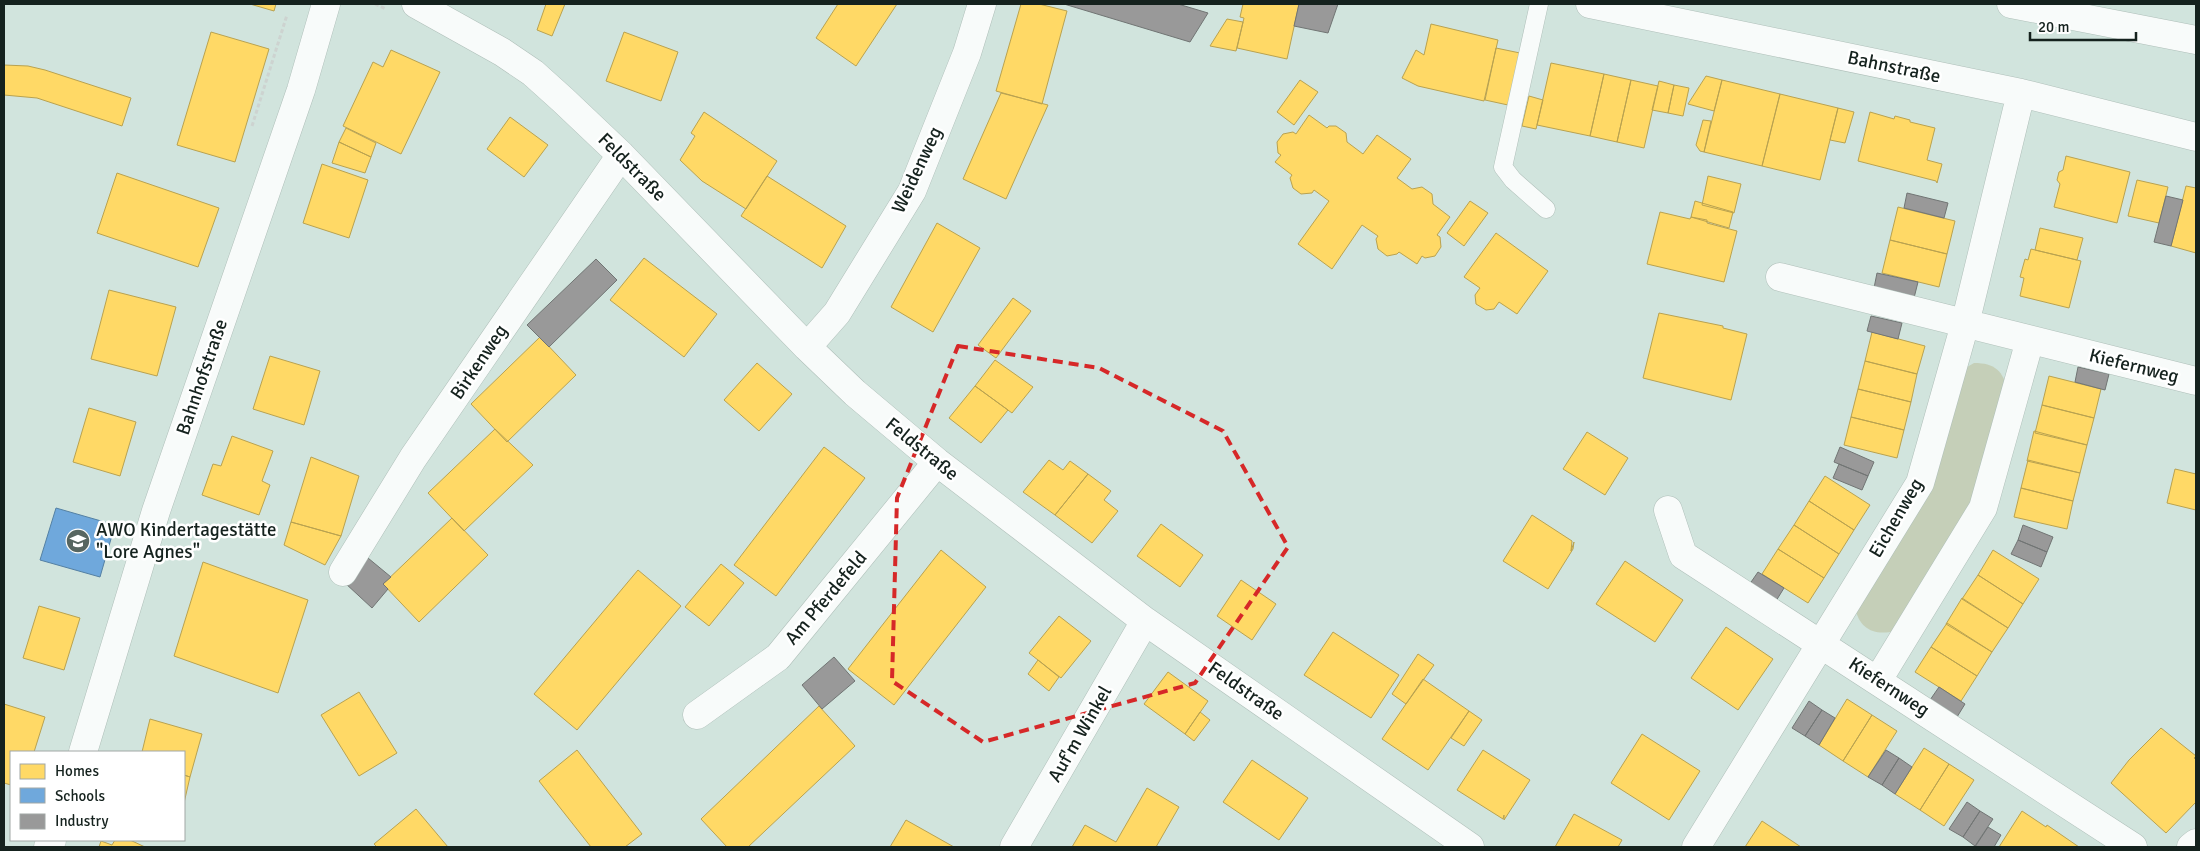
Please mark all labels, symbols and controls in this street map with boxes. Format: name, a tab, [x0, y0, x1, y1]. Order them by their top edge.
scale bar	[2030, 10, 2136, 42]
text: 20 m	[2038, 18, 2069, 36]
street label: Bahnstraße	[1845, 45, 1943, 89]
street label: Weidenweg	[887, 123, 947, 217]
street label: Feldstraße	[593, 128, 671, 206]
street label: Bahnhofstraße	[171, 316, 233, 438]
street label: Birkenweg	[445, 320, 513, 404]
street label: Kiefernweg	[2087, 343, 2181, 389]
street label: Feldstraße	[881, 412, 963, 486]
street label: Eichenweg	[1864, 474, 1928, 562]
place label: AWO Kindertagestätte "Lore Agnes"	[96, 518, 276, 564]
school or university icon: AWO Kindertagestätte "Lore Agnes"	[65, 528, 91, 554]
street label: Am Pferdefeld	[780, 546, 872, 650]
street label: Kiefernweg	[1844, 652, 1934, 722]
street label: Feldstraße	[1203, 656, 1289, 726]
street label: Auf'm Winkel	[1043, 682, 1117, 786]
legend	[10, 751, 185, 841]
text: Homes	[55, 762, 99, 780]
text: Schools	[55, 787, 106, 805]
text: Industry	[55, 812, 108, 830]

